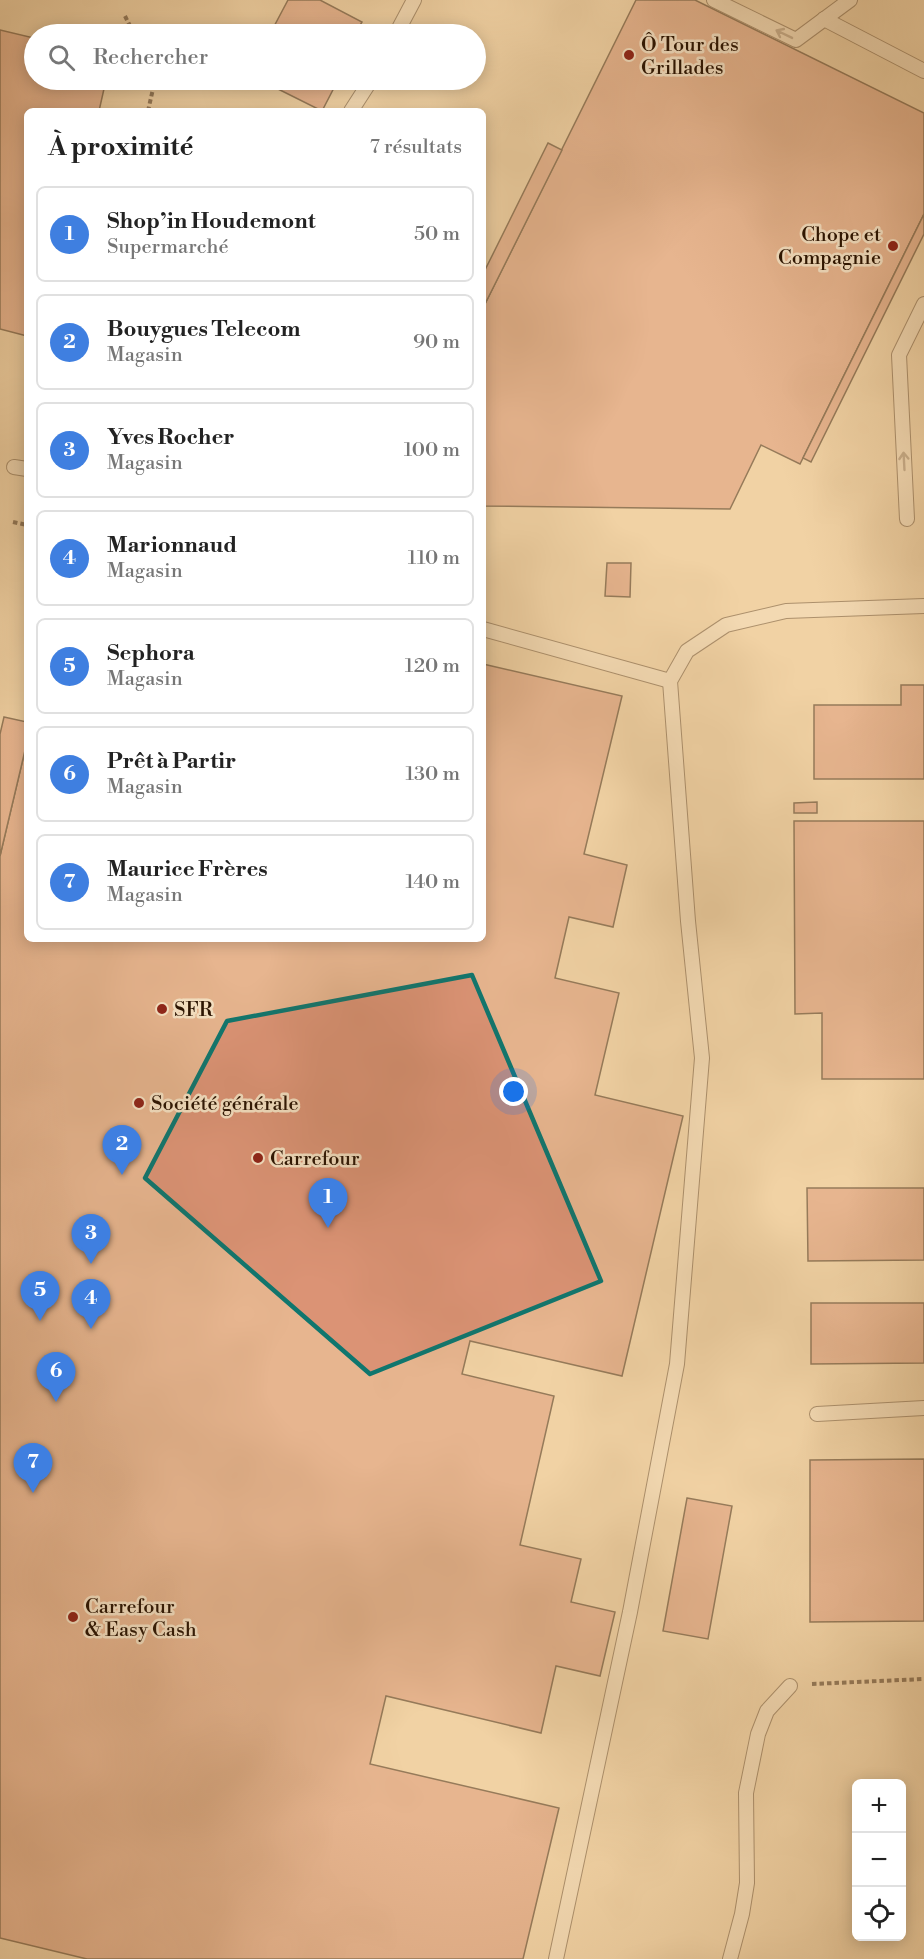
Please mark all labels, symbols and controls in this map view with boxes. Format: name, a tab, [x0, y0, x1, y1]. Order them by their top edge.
search box	[24, 24, 486, 90]
one-way arrow	[776, 28, 794, 40]
place label: Ô Tour des Grillades	[641, 32, 739, 81]
icon: search	[45, 41, 78, 74]
text: Rechercher	[93, 44, 208, 71]
marker: Ô Tour des Grillades	[622, 48, 636, 62]
text: À proximité	[48, 131, 193, 163]
text: 7 résultats	[370, 135, 462, 160]
text: Shop’in Houdemont	[107, 208, 315, 235]
text: 1	[65, 222, 74, 247]
text: 50 m	[414, 222, 460, 247]
place label: Chope et Compagnie	[778, 223, 881, 271]
text: Supermarché	[107, 235, 229, 260]
marker: Chope et Compagnie	[886, 239, 900, 253]
text: Bouygues Telecom	[107, 316, 300, 343]
text: 2	[63, 330, 76, 355]
text: 90 m	[413, 330, 460, 355]
text: Magasin	[107, 343, 183, 368]
text: Yves Rocher	[107, 424, 234, 451]
text: 3	[63, 438, 76, 463]
text: 100 m	[404, 438, 460, 463]
text: Magasin	[107, 451, 183, 476]
one-way arrow	[898, 452, 909, 472]
text: Marionnaud	[107, 532, 237, 559]
text: 4	[63, 546, 76, 571]
text: 110 m	[408, 546, 460, 571]
text: Magasin	[107, 559, 183, 584]
text: Sephora	[107, 640, 195, 667]
text: 5	[63, 654, 76, 679]
text: 120 m	[405, 654, 460, 679]
text: Magasin	[107, 667, 183, 692]
text: Prêt à Partir	[107, 748, 236, 775]
text: 6	[63, 762, 76, 787]
text: 130 m	[405, 762, 460, 787]
text: Magasin	[107, 775, 183, 800]
text: Maurice Frères	[107, 856, 268, 883]
text: 7	[64, 870, 75, 895]
text: 140 m	[405, 870, 460, 895]
text: Magasin	[107, 883, 183, 908]
place label: SFR	[174, 998, 214, 1023]
marker: SFR	[155, 1002, 169, 1016]
your location	[499, 1077, 528, 1106]
place label: Société générale	[151, 1092, 299, 1117]
marker: Société générale	[132, 1096, 146, 1110]
pin: 2	[102, 1126, 142, 1175]
place label: Carrefour	[270, 1147, 360, 1172]
marker: Carrefour	[251, 1151, 265, 1165]
pin: 1	[308, 1178, 348, 1228]
pin: 3	[72, 1214, 110, 1264]
pin: 5	[20, 1272, 60, 1321]
pin: 4	[72, 1280, 110, 1329]
pin: 6	[36, 1352, 76, 1402]
pin: 7	[14, 1444, 52, 1493]
place label: Carrefour & Easy Cash	[85, 1595, 197, 1643]
marker: Carrefour & Easy Cash	[66, 1610, 80, 1624]
map controls	[852, 1779, 906, 1941]
button: +	[852, 1779, 906, 1833]
button: −	[852, 1833, 906, 1887]
button: locate	[852, 1887, 906, 1941]

